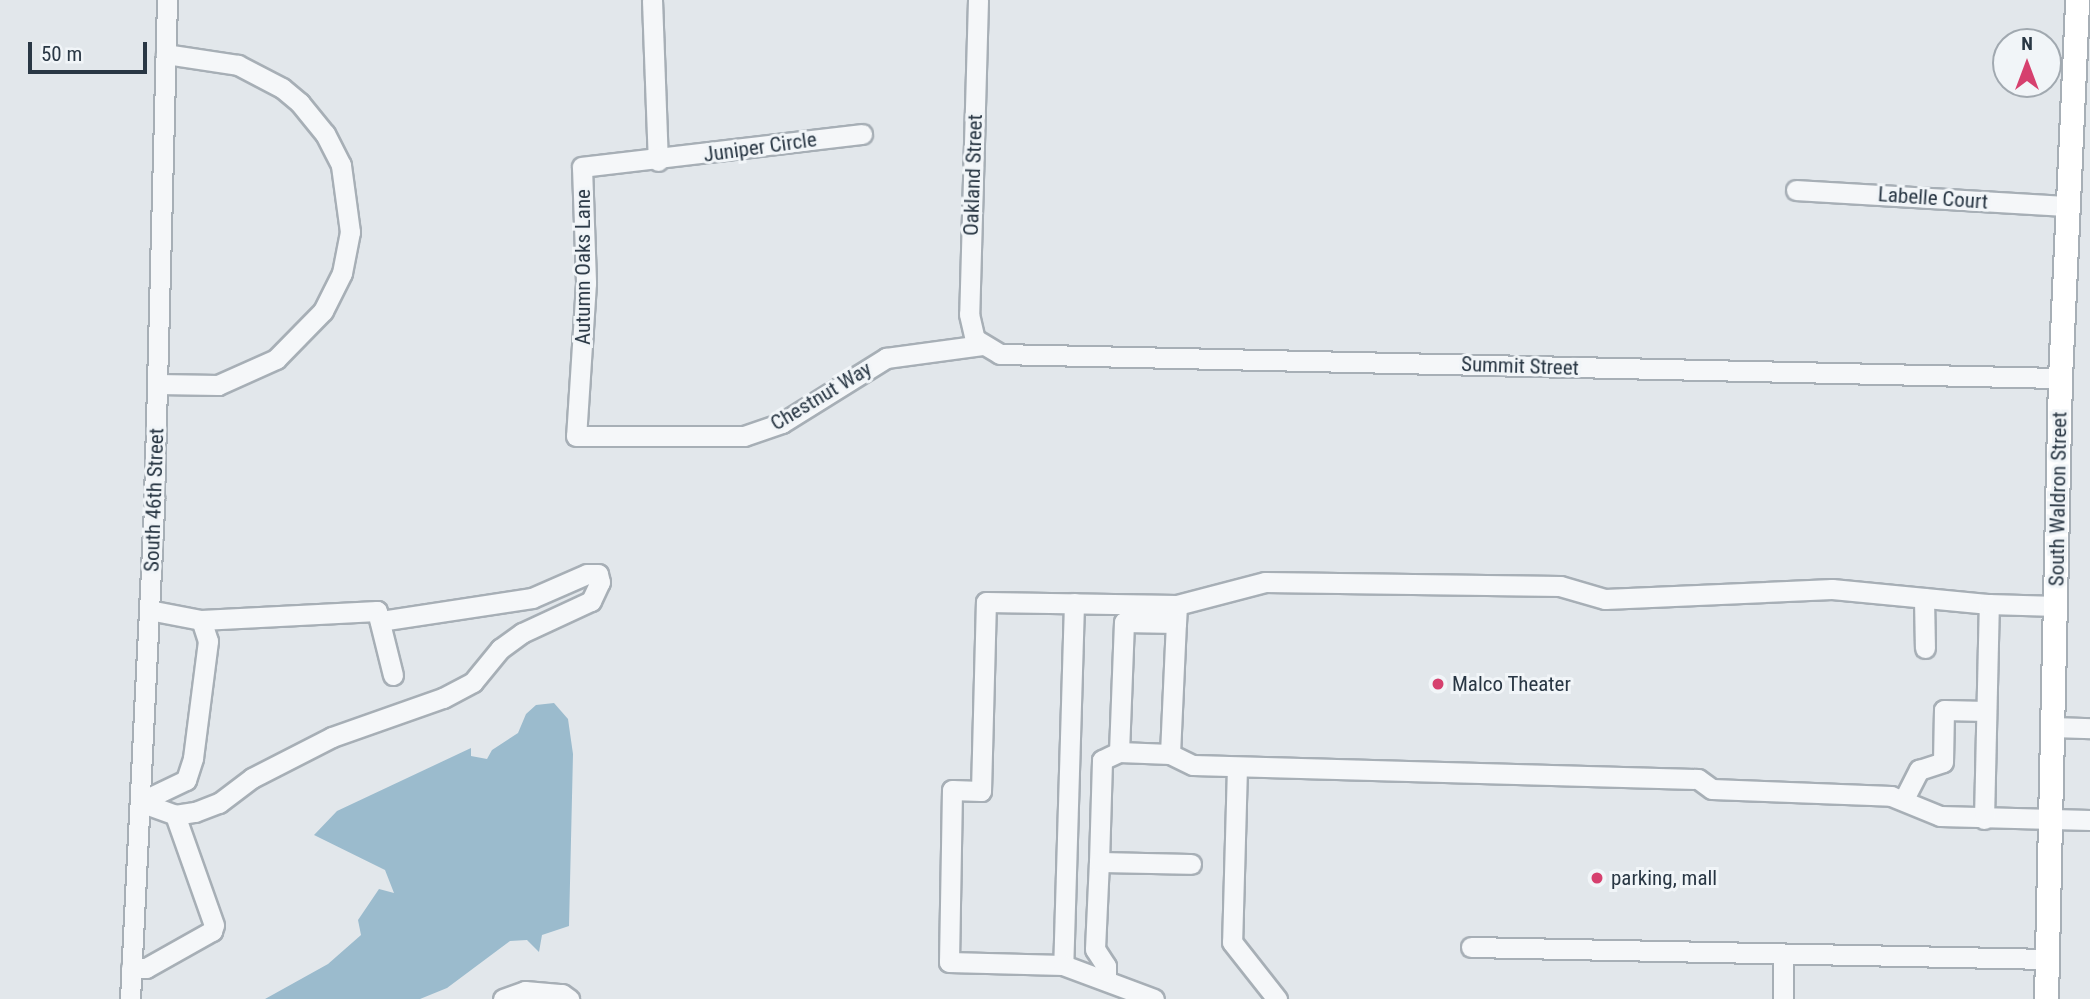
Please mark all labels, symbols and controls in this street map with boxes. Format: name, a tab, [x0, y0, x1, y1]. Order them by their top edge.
scale bar	[32, 28, 150, 72]
north arrow	[1992, 28, 2062, 98]
text: N	[2021, 32, 2033, 55]
text: 50 m	[41, 42, 82, 66]
street label: Oakland Street	[958, 114, 988, 236]
street label: Juniper Circle	[702, 127, 818, 167]
street label: Labelle Court	[1877, 182, 1989, 214]
street label: Autumn Oaks Lane	[570, 189, 596, 345]
street label: Summit Street	[1461, 351, 1579, 381]
street label: Chestnut Way	[766, 356, 876, 436]
street label: South Waldron Street	[2044, 411, 2072, 587]
street label: South 46th Street	[139, 428, 169, 572]
place label: Malco Theater	[1452, 671, 1571, 697]
marker: Malco Theater	[1430, 676, 1446, 692]
place label: parking, mall	[1611, 865, 1717, 891]
marker: parking, mall	[1589, 870, 1605, 886]

